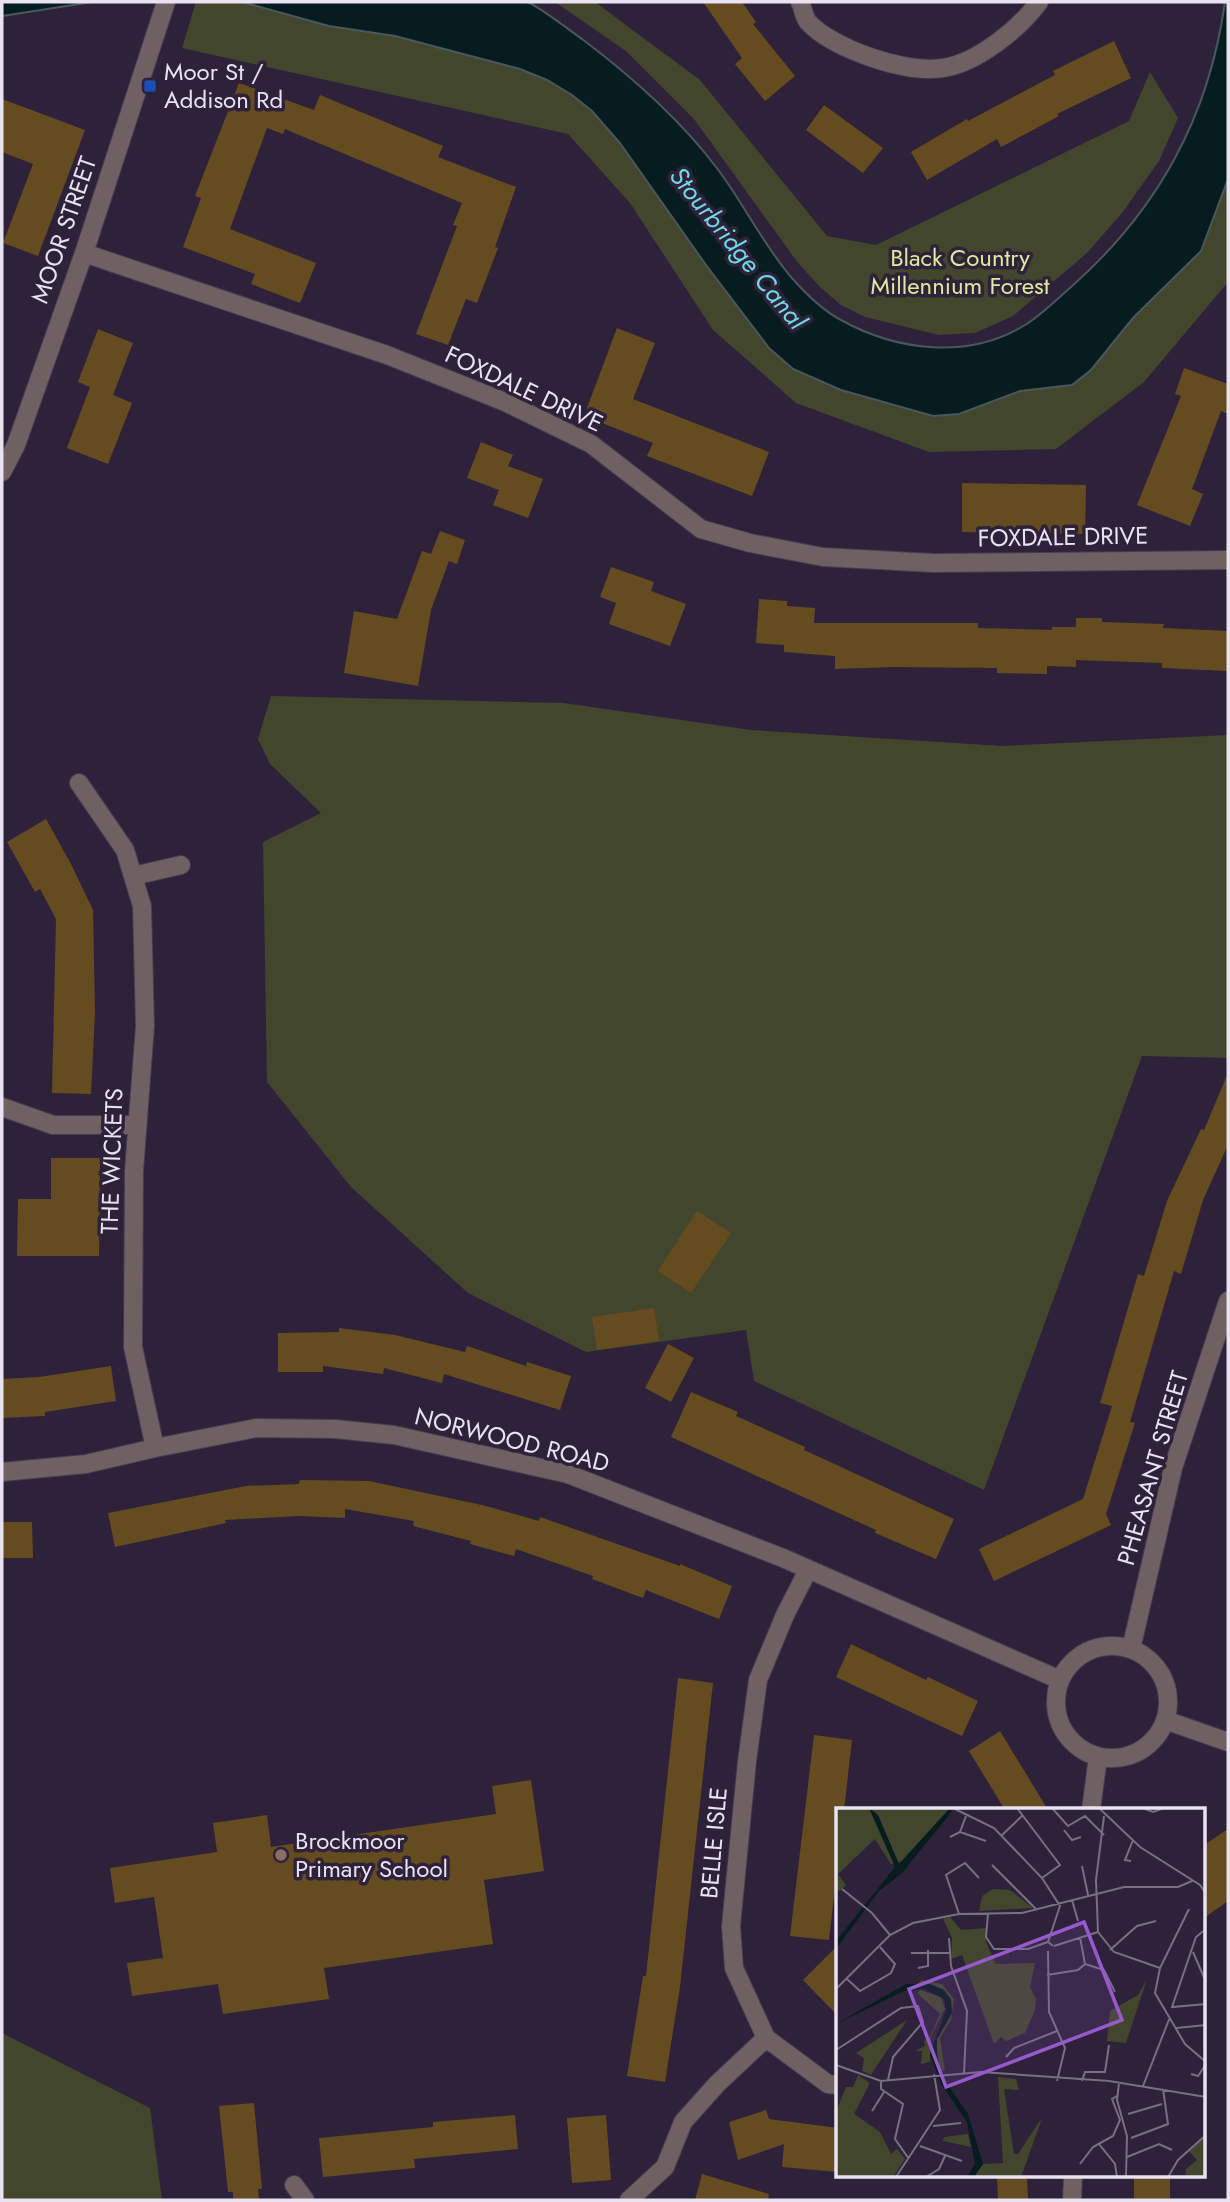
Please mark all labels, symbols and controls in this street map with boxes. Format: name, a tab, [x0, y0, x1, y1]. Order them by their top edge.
place label: Moor St / Addison Rd	[164, 54, 283, 117]
marker: Moor St / Addison Rd	[142, 78, 158, 94]
street label: MOOR STREET	[22, 152, 105, 308]
water label: Stourbridge Canal	[660, 158, 816, 339]
park label: Black Country Millennium Forest	[870, 240, 1050, 303]
street label: FOXDALE DRIVE	[439, 337, 609, 441]
street label: FOXDALE DRIVE	[977, 518, 1149, 555]
street label: THE WICKETS	[91, 1087, 132, 1234]
street label: PHEASANT STREET	[1108, 1367, 1197, 1569]
street label: NORWOOD ROAD	[411, 1398, 613, 1481]
street label: BELLE ISLE	[691, 1786, 736, 1900]
inset map	[836, 1808, 1206, 2178]
place label: Brockmoor Primary School	[295, 1823, 448, 1886]
marker: Brockmoor Primary School	[273, 1847, 289, 1863]

